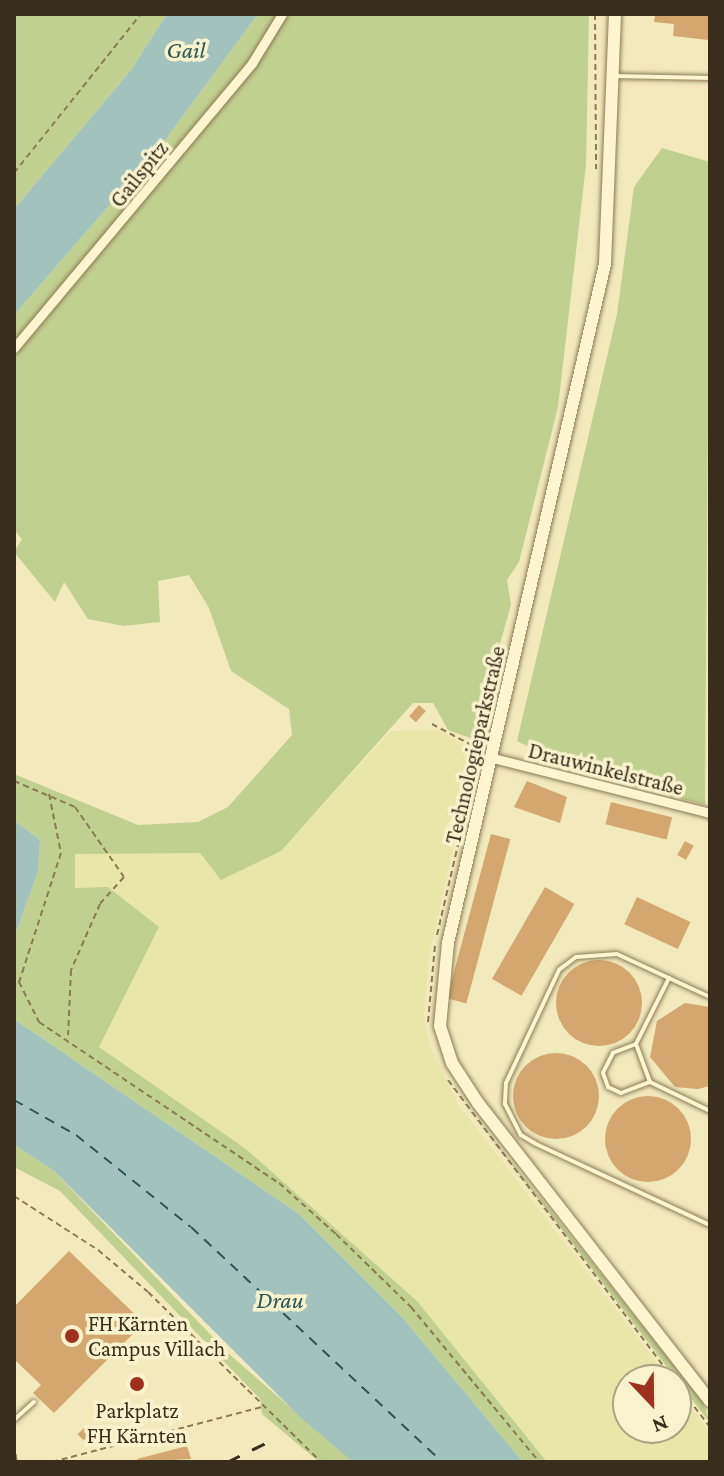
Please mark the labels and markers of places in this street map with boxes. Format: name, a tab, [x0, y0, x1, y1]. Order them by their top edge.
place label: FH Kärnten Campus Villach	[88, 1310, 225, 1362]
marker: FH Kärnten Campus Villach	[63, 1327, 81, 1345]
marker: Parkplatz FH Kärnten	[128, 1375, 146, 1393]
place label: Parkplatz FH Kärnten	[87, 1397, 187, 1448]

